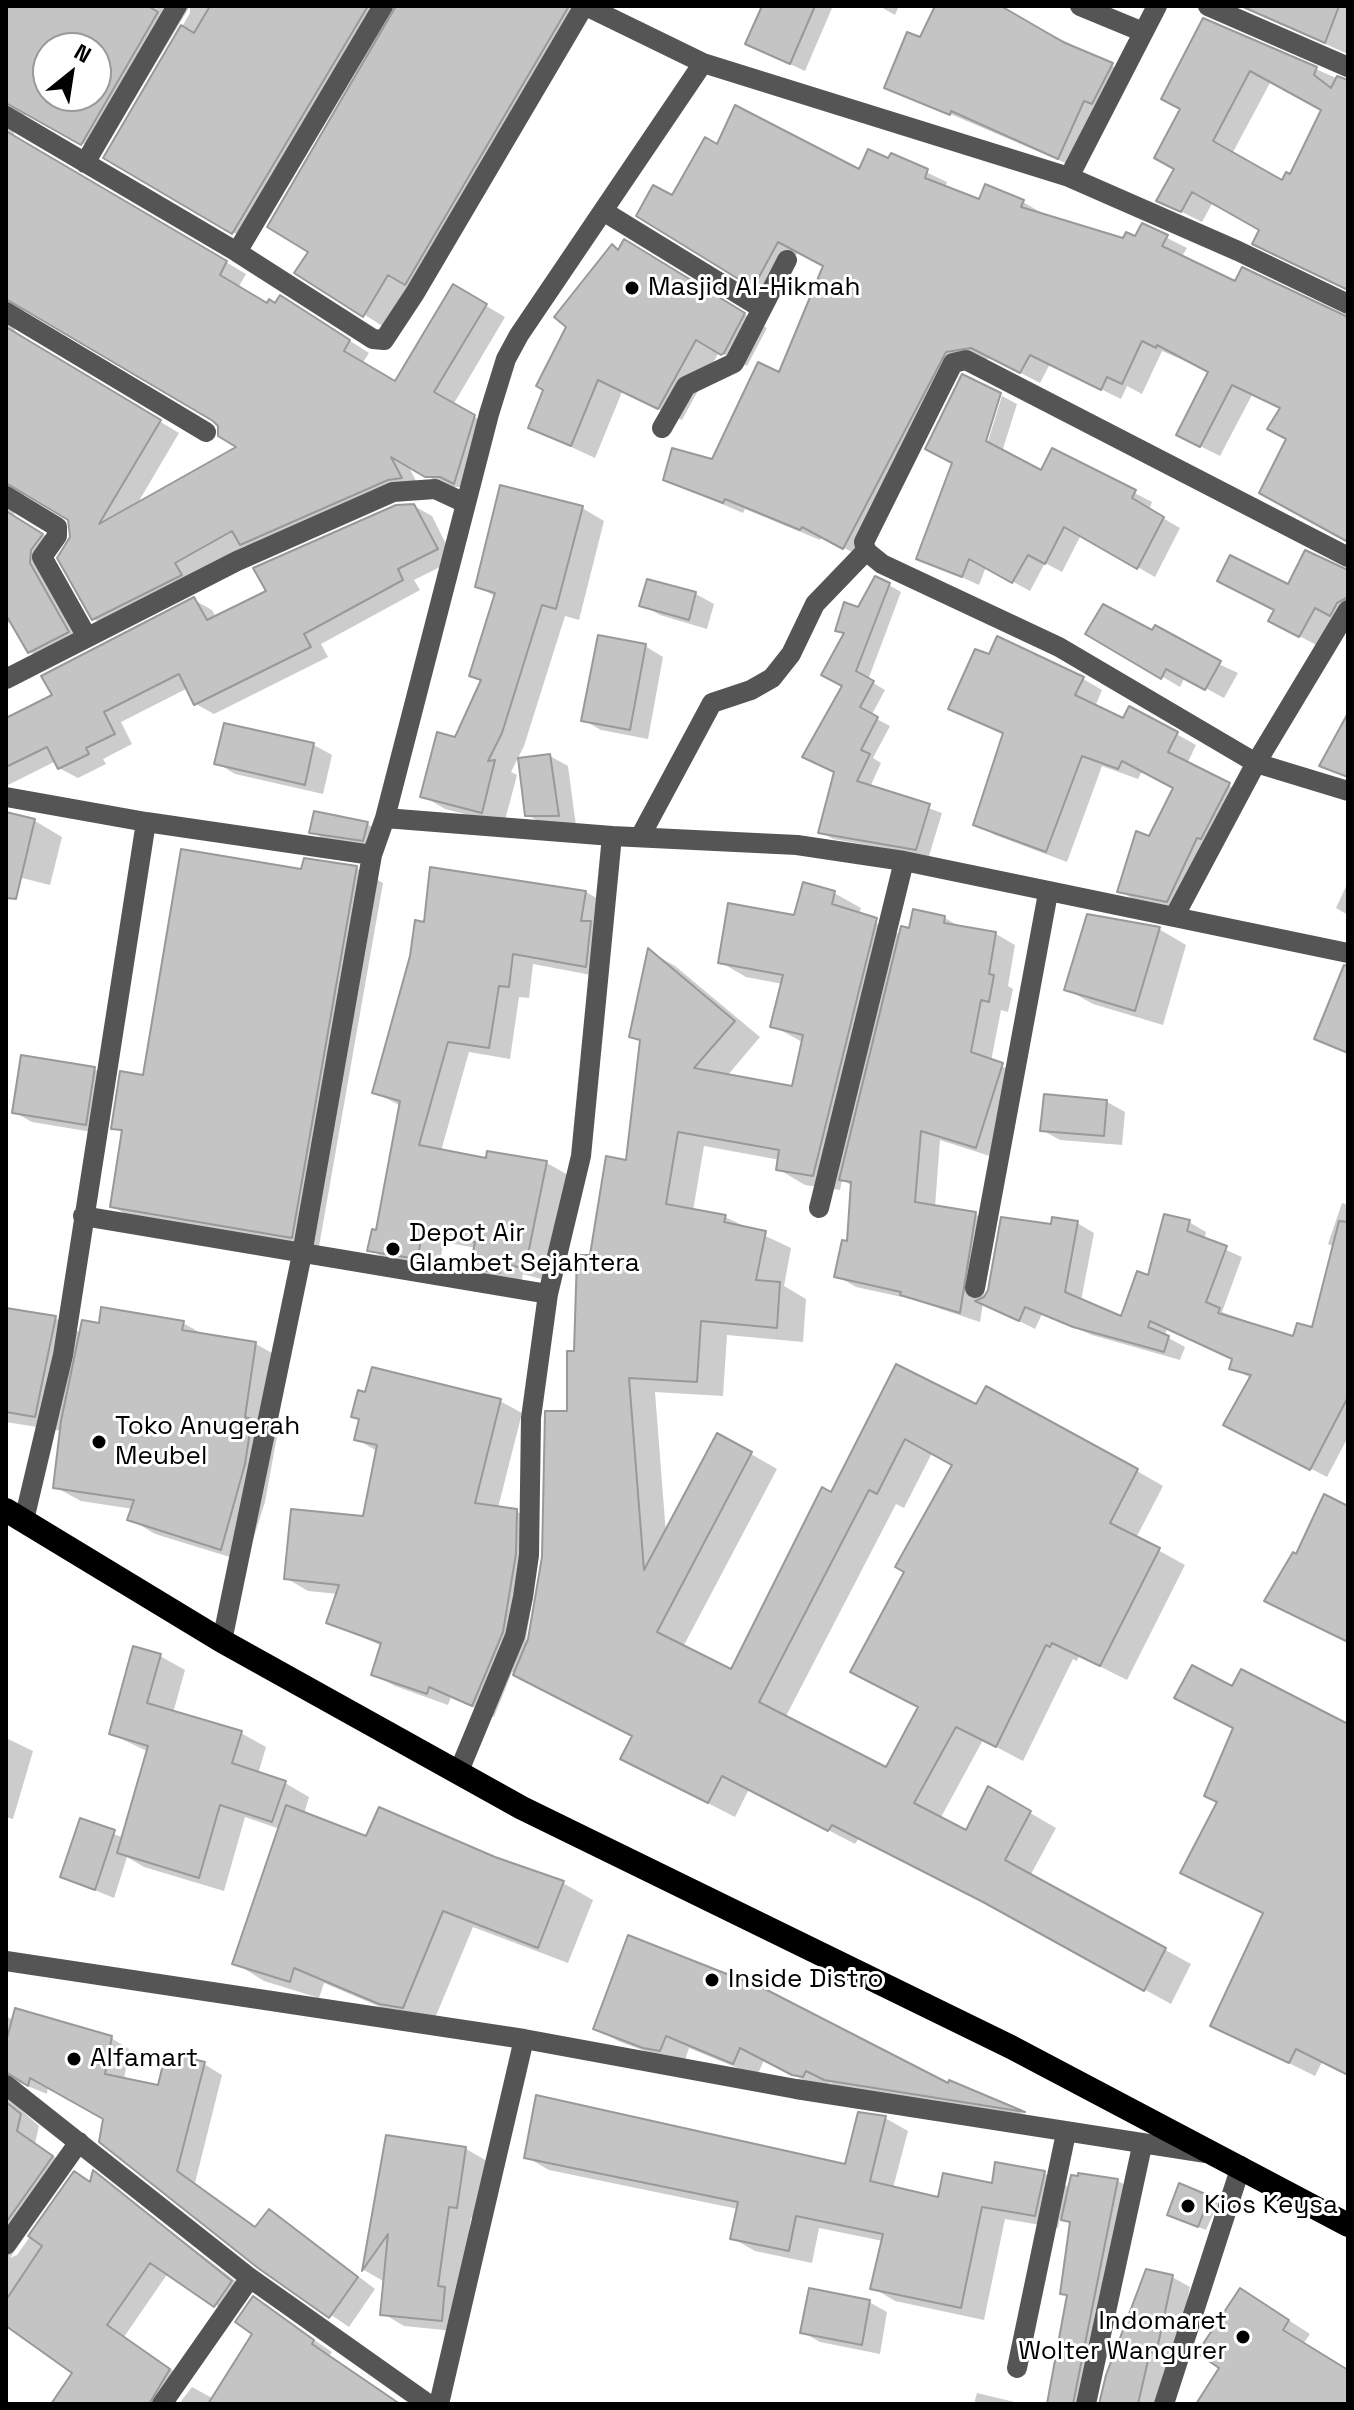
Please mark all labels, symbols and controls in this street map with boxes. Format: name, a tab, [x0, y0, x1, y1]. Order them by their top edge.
north arrow	[32, 32, 112, 112]
text: N	[70, 37, 96, 69]
place label: Masjid Al-Hikmah	[648, 272, 860, 304]
marker: Masjid Al-Hikmah	[623, 279, 641, 297]
place label: Depot Air Glambet Sejahtera	[409, 1218, 640, 1280]
marker: Depot Air Glambet Sejahtera	[384, 1240, 402, 1258]
place label: Toko Anugerah Meubel	[115, 1411, 300, 1472]
marker: Toko Anugerah Meubel	[90, 1433, 108, 1451]
place label: Inside Distro	[728, 1964, 884, 1996]
marker: Inside Distro	[703, 1971, 721, 1989]
place label: Alfamart	[90, 2043, 198, 2075]
marker: Alfamart	[65, 2050, 83, 2068]
place label: Kios Keysa	[1204, 2190, 1338, 2222]
marker: Kios Keysa	[1179, 2197, 1197, 2215]
place label: Indomaret Wolter Wangurer	[1018, 2306, 1227, 2368]
marker: Indomaret Wolter Wangurer	[1234, 2328, 1252, 2346]

